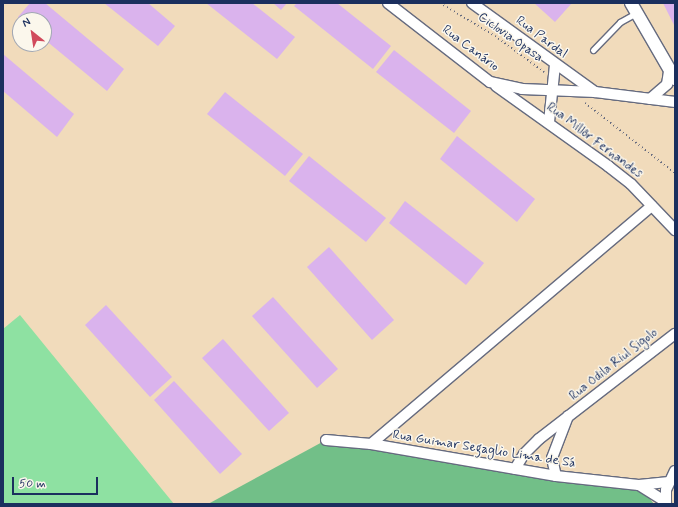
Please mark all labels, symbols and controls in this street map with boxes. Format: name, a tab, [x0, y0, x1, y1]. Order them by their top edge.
street label: Ciclovia Opasa	[474, 10, 546, 66]
north arrow	[12, 12, 52, 52]
street label: Rua Pardal	[513, 14, 569, 62]
text: N	[20, 15, 33, 30]
street label: Rua Canário	[439, 23, 501, 75]
street label: Rua Millôr Fernandes	[543, 100, 645, 182]
street label: Rua Odila Riul Sigolo	[567, 326, 661, 404]
street label: Rua Guimar Segaglio Lima de Sá	[393, 428, 575, 472]
scale bar	[14, 469, 100, 495]
text: 50 m	[19, 476, 46, 492]

